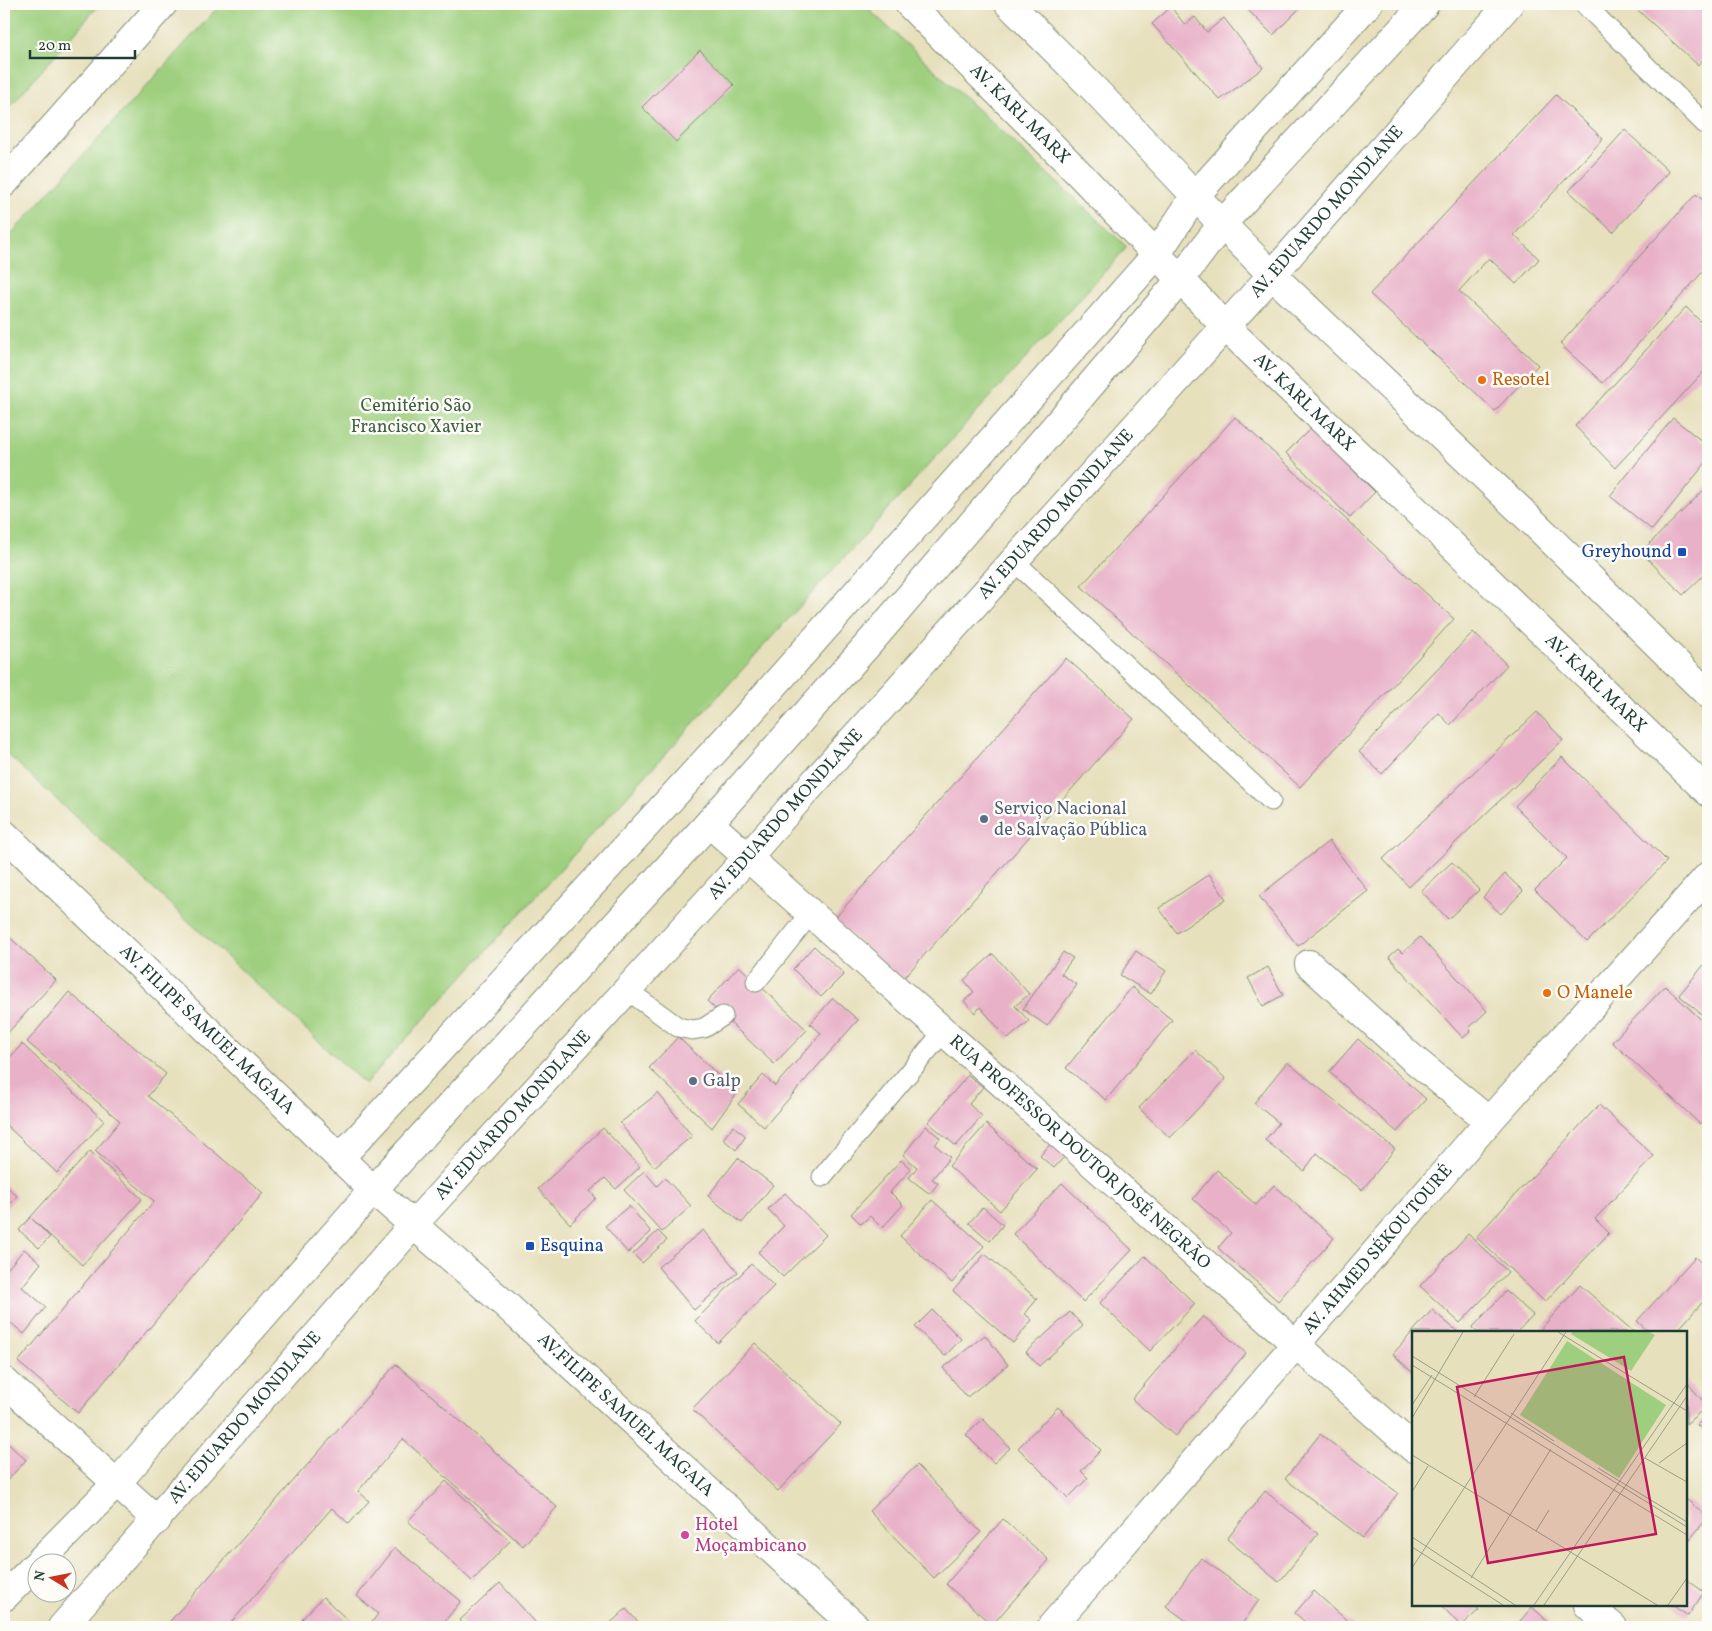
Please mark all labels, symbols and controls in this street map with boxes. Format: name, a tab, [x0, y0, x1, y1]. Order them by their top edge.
scale bar	[30, 28, 135, 60]
text: 20 m	[38, 36, 71, 57]
street label: AV. KARL MARX	[964, 58, 1076, 170]
street label: AV. EDUARDO MONDLANE	[1244, 120, 1410, 304]
street label: AV. KARL MARX	[1248, 347, 1360, 457]
place label: Resotel	[1492, 368, 1550, 393]
marker: Resotel	[1476, 374, 1488, 386]
park label: Cemitério São Francisco Xavier	[351, 394, 482, 440]
street label: AV. EDUARDO MONDLANE	[972, 424, 1140, 605]
place label: Greyhound	[1582, 540, 1672, 565]
marker: Greyhound	[1676, 546, 1688, 558]
street label: AV. KARL MARX	[1539, 628, 1652, 739]
street label: AV. EDUARDO MONDLANE	[702, 723, 869, 905]
place label: Serviço Nacional de Salvação Pública	[994, 797, 1147, 843]
marker: Serviço Nacional de Salvação Pública	[978, 813, 990, 825]
street label: AV. FILIPE SAMUEL MAGAIA	[114, 939, 301, 1121]
place label: O Manele	[1557, 981, 1633, 1006]
marker: O Manele	[1541, 987, 1553, 999]
street label: AV. EDUARDO MONDLANE	[429, 1025, 597, 1206]
street label: RUA PROFESSOR DOUTOR JOSÉ NEGRÃO	[944, 1029, 1216, 1275]
place label: Galp	[703, 1069, 741, 1094]
marker: Galp	[687, 1075, 699, 1087]
street label: AV. AHMED SÉKOU TOURÉ	[1297, 1159, 1459, 1340]
place label: Esquina	[540, 1234, 604, 1259]
marker: Esquina	[524, 1240, 536, 1252]
street label: AV. EDUARDO MONDLANE	[162, 1326, 327, 1509]
street label: AV.FILIPE SAMUEL MAGAIA	[532, 1327, 720, 1503]
inset map	[1412, 1331, 1687, 1606]
place label: Hotel Moçambicano	[695, 1513, 807, 1559]
marker: Hotel Moçambicano	[679, 1529, 691, 1541]
north arrow	[28, 1554, 78, 1604]
text: N	[30, 1569, 51, 1583]

